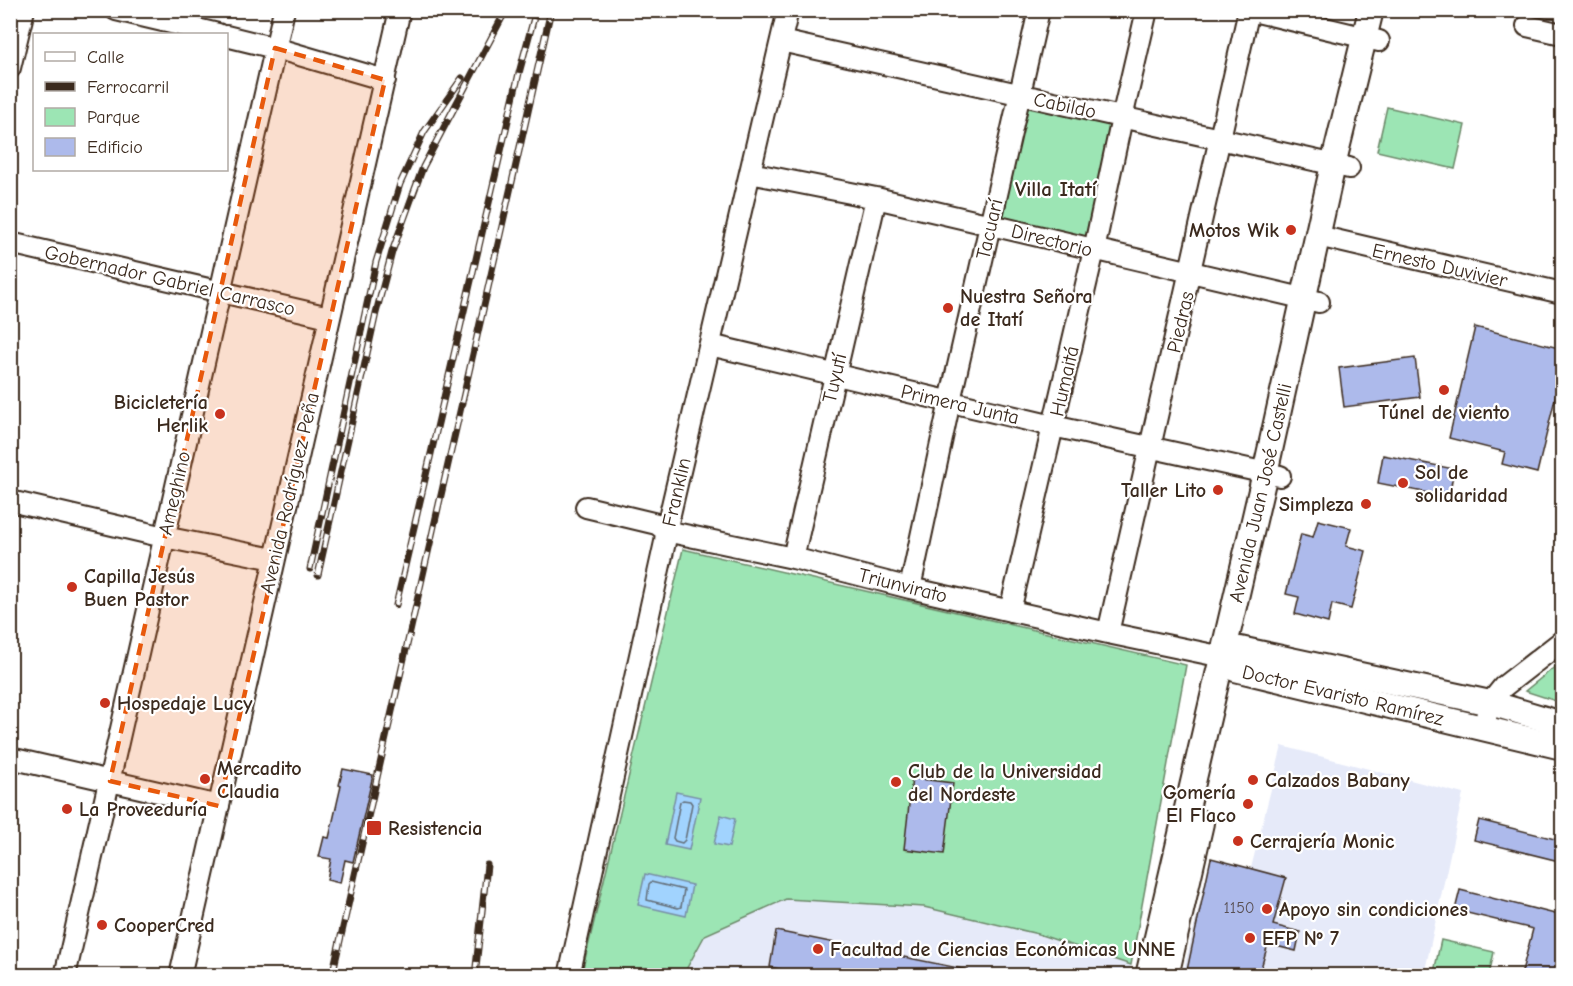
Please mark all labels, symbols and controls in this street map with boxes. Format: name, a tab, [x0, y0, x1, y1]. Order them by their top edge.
legend	[33, 33, 228, 171]
text: Calle	[87, 47, 124, 68]
text: Ferrocarril	[87, 77, 169, 98]
street label: Cabildo	[1031, 88, 1098, 123]
text: Parque	[87, 107, 140, 128]
text: Edificio	[87, 137, 143, 158]
district label: Villa Itatí	[1015, 177, 1098, 201]
street label: Tacuarí	[971, 196, 1008, 262]
street label: Directorio	[1009, 219, 1095, 262]
place label: Motos Wik	[1189, 219, 1279, 242]
marker: Motos Wik	[1284, 223, 1298, 237]
street label: Ernesto Duvivier	[1370, 239, 1510, 292]
street label: Gobernador Gabriel Carrasco	[42, 240, 297, 321]
place label: Nuestra Señora de Itatí	[960, 285, 1093, 331]
street label: Piedras	[1162, 289, 1199, 355]
marker: Nuestra Señora de Itatí	[941, 301, 955, 315]
street label: Humaitá	[1045, 344, 1084, 419]
street label: Tuyutí	[818, 351, 851, 405]
street label: Primera Junta	[899, 380, 1021, 429]
street label: Avenida Juan José Castelli	[1224, 381, 1296, 605]
marker: Túnel de viento	[1437, 383, 1451, 397]
street label: Avenida Rodríguez Peña	[255, 390, 324, 596]
place label: Bicicletería Herlik	[114, 391, 208, 437]
place label: Túnel de viento	[1378, 401, 1510, 424]
marker: Bicicletería Herlik	[213, 407, 227, 421]
street label: Ameghino	[154, 449, 195, 537]
street label: Franklin	[657, 455, 696, 529]
place label: Sol de solidaridad	[1415, 461, 1508, 507]
marker: Sol de solidaridad	[1396, 476, 1410, 490]
place label: Taller Lito	[1121, 479, 1206, 502]
marker: Taller Lito	[1211, 483, 1225, 497]
place label: Simpleza	[1279, 493, 1354, 516]
marker: Simpleza	[1359, 497, 1373, 511]
street label: Triunvirato	[856, 563, 950, 608]
place label: Capilla Jesús Buen Pastor	[84, 565, 195, 611]
marker: Capilla Jesús Buen Pastor	[65, 580, 79, 594]
street label: Doctor Evaristo Ramírez	[1240, 660, 1446, 730]
place label: Hospedaje Lucy	[117, 692, 253, 715]
marker: Hospedaje Lucy	[98, 696, 112, 710]
place label: Mercadito Claudia	[217, 757, 302, 803]
place label: Club de la Universidad del Nordeste	[908, 760, 1102, 806]
place label: Calzados Babany	[1265, 769, 1411, 792]
marker: Mercadito Claudia	[198, 772, 212, 786]
marker: Calzados Babany	[1246, 773, 1260, 787]
marker: Club de la Universidad del Nordeste	[889, 775, 903, 789]
place label: Gomería El Flaco	[1163, 781, 1236, 827]
marker: Gomería El Flaco	[1241, 797, 1255, 811]
place label: La Proveeduría	[79, 798, 207, 821]
marker: La Proveeduría	[60, 802, 74, 816]
place label: Resistencia	[388, 817, 483, 840]
marker: Resistencia	[365, 819, 383, 837]
place label: Cerrajería Monic	[1250, 830, 1395, 853]
marker: Cerrajería Monic	[1231, 834, 1245, 848]
place label: Apoyo sin condiciones	[1279, 898, 1468, 921]
house number: 1150	[1223, 899, 1255, 917]
marker: Apoyo sin condiciones	[1260, 902, 1274, 916]
place label: CooperCred	[114, 914, 215, 937]
marker: CooperCred	[95, 918, 109, 932]
place label: EFP Nº 7	[1262, 927, 1339, 950]
marker: EFP Nº 7	[1243, 931, 1257, 945]
place label: Facultad de Ciencias Económicas UNNE	[830, 938, 1175, 961]
marker: Facultad de Ciencias Económicas UNNE	[811, 942, 825, 956]

